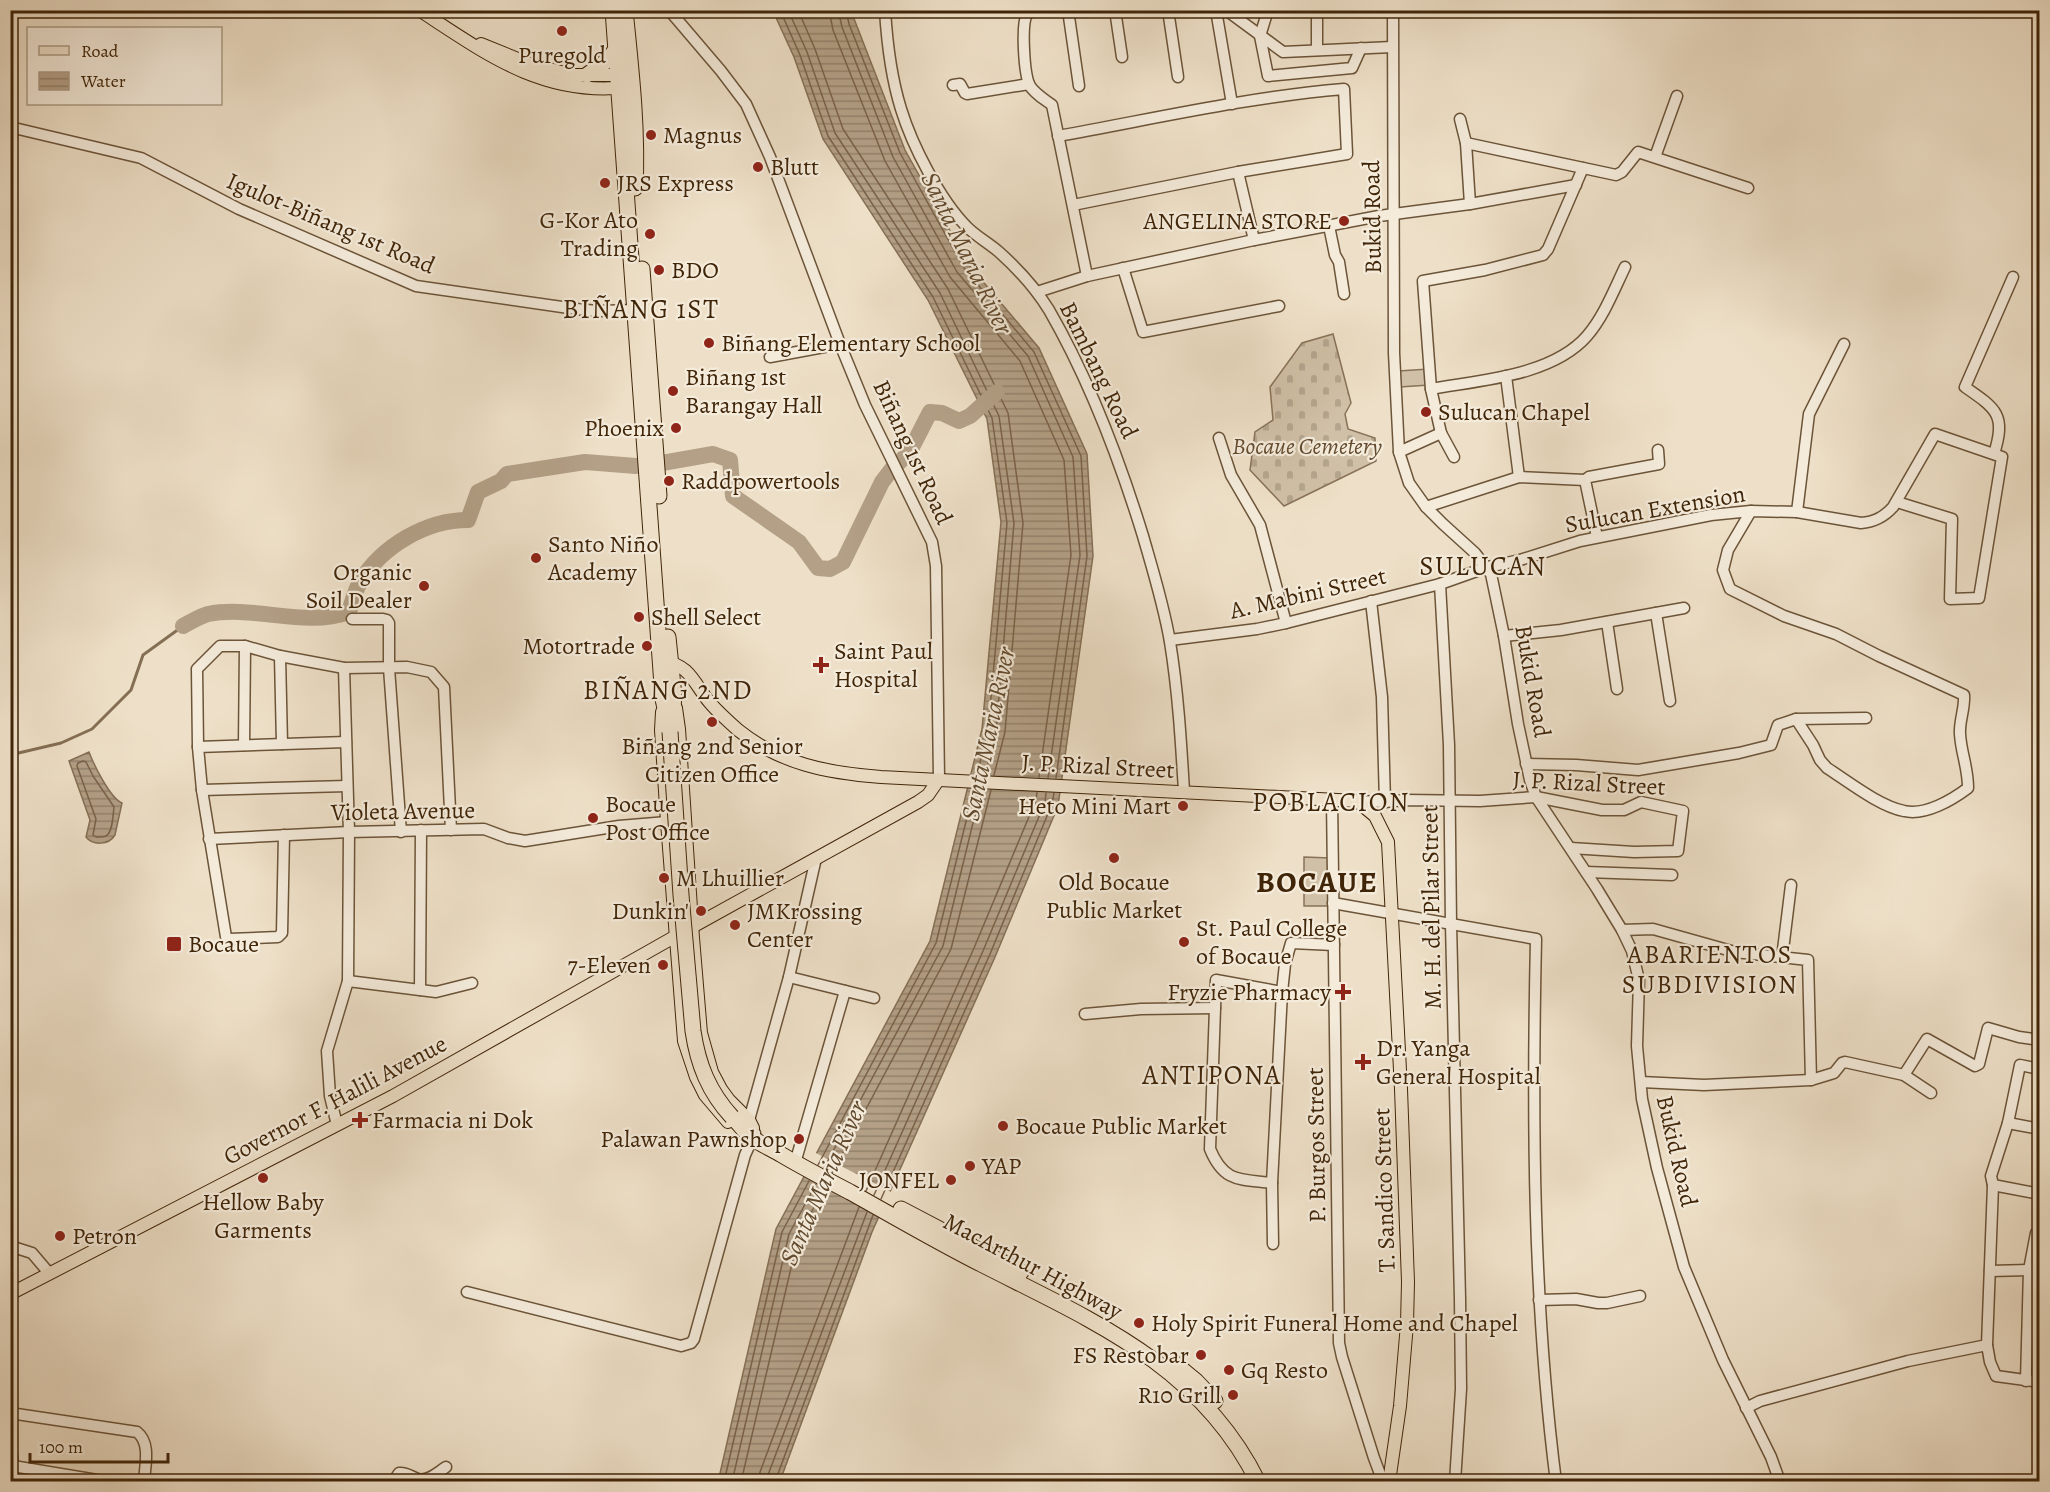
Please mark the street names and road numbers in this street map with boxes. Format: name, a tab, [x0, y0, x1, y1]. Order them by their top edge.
street label: Bukid Road	[1355, 160, 1389, 274]
street label: Igulot-Biñang 1st Road	[222, 165, 440, 281]
street label: Bambang Road	[1052, 296, 1146, 444]
street label: Biñang 1st Road	[866, 375, 961, 530]
street label: Sulucan Extension	[1562, 477, 1748, 541]
street label: A. Mabini Street	[1226, 559, 1389, 627]
street label: Bukid Road	[1507, 622, 1559, 740]
street label: J. P. Rizal Street	[1021, 746, 1175, 786]
street label: J. P. Rizal Street	[1512, 763, 1666, 803]
street label: Violeta Avenue	[330, 794, 475, 828]
street label: M. H. del Pilar Street	[1413, 804, 1449, 1010]
street label: Governor F. Halili Avenue	[218, 1028, 452, 1172]
street label: P. Burgos Street	[1299, 1067, 1333, 1223]
street label: Bukid Road	[1649, 1092, 1705, 1210]
street label: T. Sandico Street	[1365, 1107, 1403, 1273]
street label: MacArthur Highway	[938, 1205, 1129, 1327]

